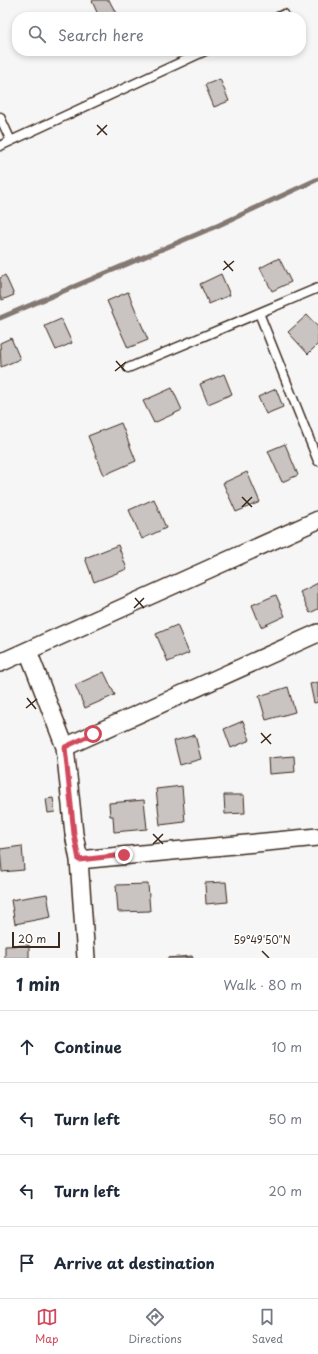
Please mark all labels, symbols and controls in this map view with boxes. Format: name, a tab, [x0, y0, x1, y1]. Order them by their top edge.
search box	[12, 12, 306, 56]
icon: search	[26, 23, 48, 45]
text: Search here	[58, 23, 144, 46]
route start	[84, 725, 102, 743]
route end	[115, 846, 133, 864]
scale bar	[12, 930, 60, 949]
text: 20 m	[18, 930, 46, 947]
text: 59°49'50"N	[234, 932, 291, 947]
text: 1 min	[16, 971, 60, 997]
text: Walk · 80 m	[224, 975, 302, 994]
text: Continue	[54, 1035, 122, 1058]
icon: ahead	[16, 1036, 38, 1058]
text: 10 m	[272, 1037, 302, 1056]
text: Turn left	[54, 1107, 120, 1130]
icon: left	[16, 1108, 38, 1130]
text: 50 m	[268, 1109, 302, 1128]
text: Turn left	[54, 1179, 120, 1202]
icon: left	[16, 1180, 38, 1202]
text: 20 m	[268, 1181, 302, 1200]
text: Arrive at destination	[54, 1251, 215, 1274]
icon: arrive	[16, 1252, 38, 1274]
tab: Map	[35, 1306, 58, 1347]
tab: Directions	[128, 1306, 182, 1347]
tab: Saved	[252, 1306, 283, 1347]

